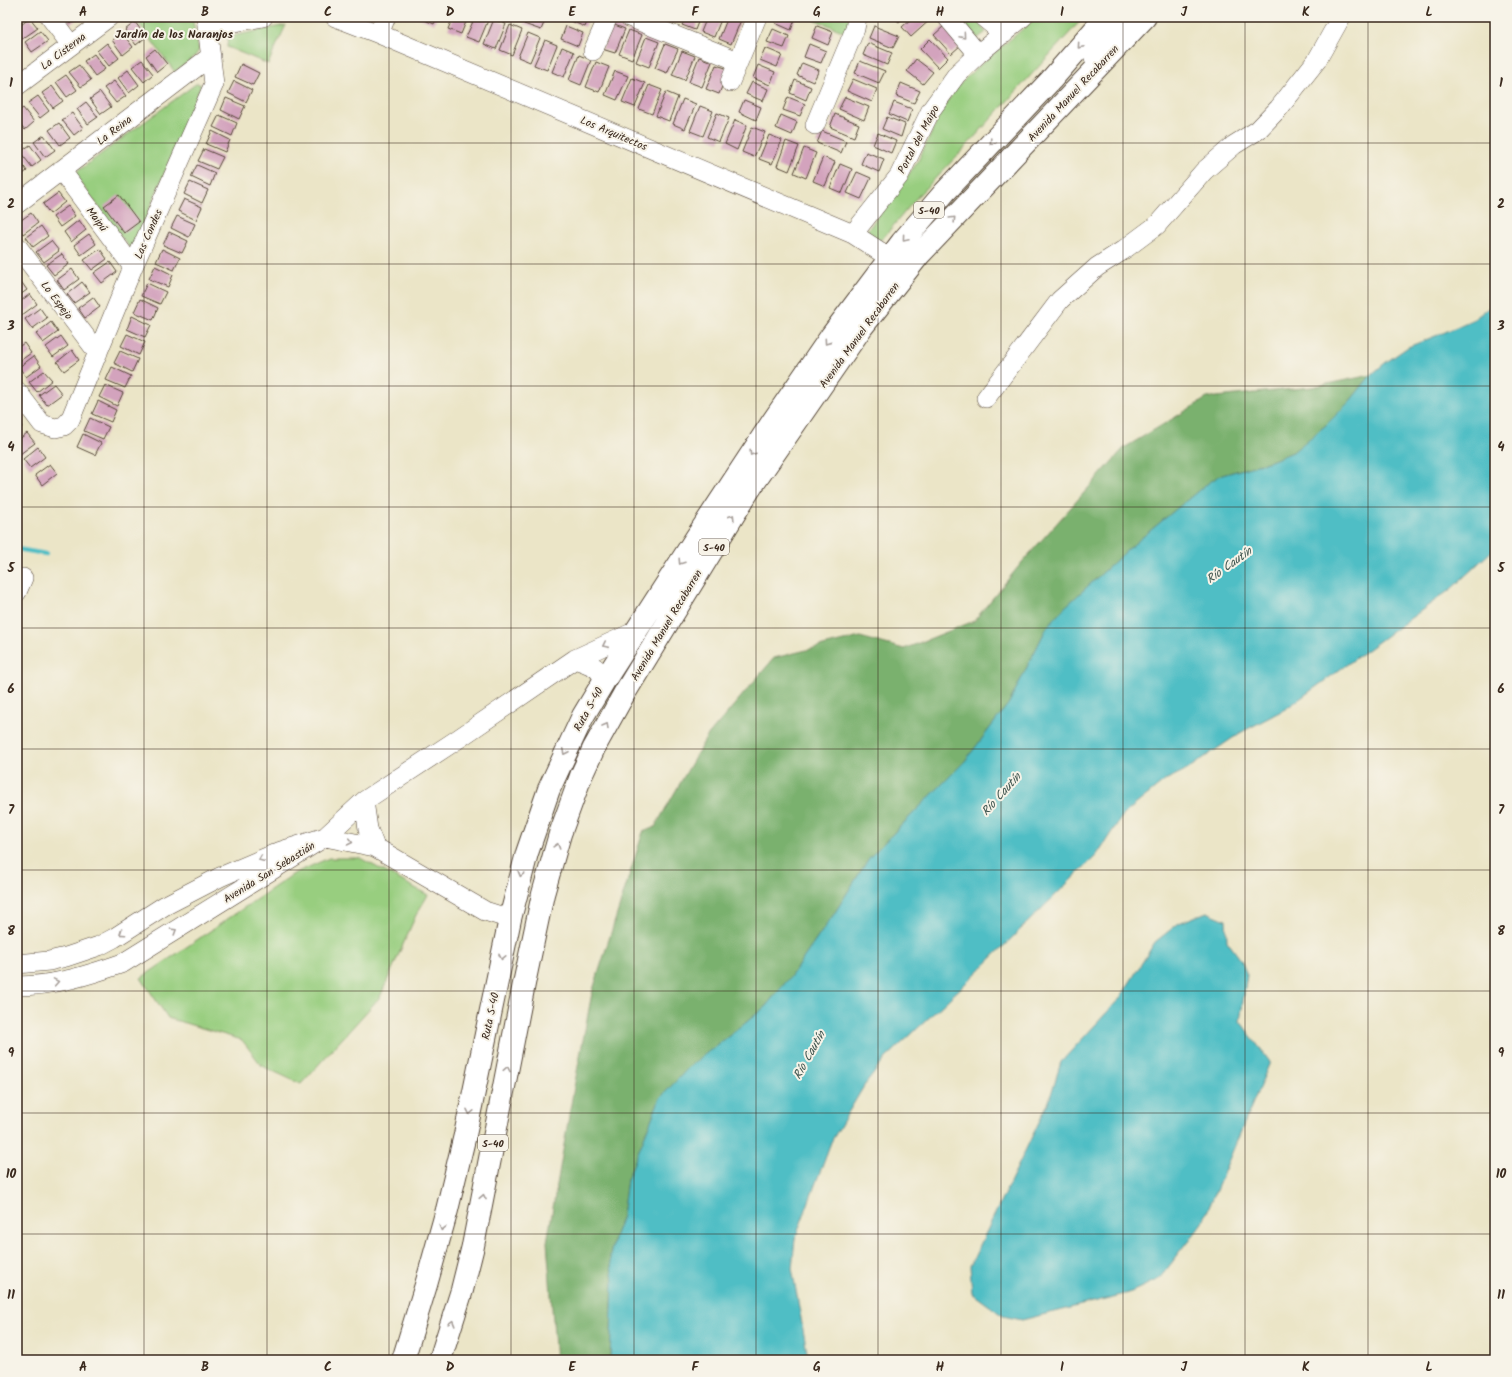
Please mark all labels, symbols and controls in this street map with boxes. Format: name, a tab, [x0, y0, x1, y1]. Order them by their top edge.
text: A	[79, 2, 87, 23]
text: B	[201, 2, 209, 23]
text: C	[324, 2, 332, 23]
text: D	[446, 2, 455, 23]
text: E	[568, 2, 576, 23]
text: F	[691, 2, 699, 23]
text: G	[813, 2, 821, 23]
text: H	[936, 2, 945, 23]
text: I	[1060, 2, 1064, 23]
text: J	[1181, 2, 1188, 23]
text: K	[1302, 2, 1310, 23]
text: L	[1425, 2, 1433, 23]
district label: Jardín de los Naranjos	[115, 25, 233, 44]
street label: La Cisterna	[37, 29, 90, 75]
one-way arrow	[958, 31, 965, 38]
street label: Avenida Manuel Recabarren	[1024, 41, 1124, 146]
one-way arrow	[1078, 42, 1085, 49]
text: 1	[9, 73, 13, 94]
text: 1	[1499, 73, 1503, 94]
street label: Portal del Maipo	[893, 102, 945, 177]
street label: La Reina	[93, 111, 136, 150]
street label: Los Arquitectos	[577, 112, 650, 156]
one-way arrow	[989, 137, 997, 145]
text: 2	[7, 194, 15, 215]
text: 2	[1497, 194, 1505, 215]
road number: S-40	[914, 202, 944, 218]
street label: Maipú	[81, 203, 112, 236]
street label: Las Condes	[130, 206, 168, 262]
one-way arrow	[948, 216, 956, 224]
one-way arrow	[903, 234, 910, 241]
street label: Lo Espejo	[36, 277, 77, 324]
street label: Avenida Manuel Recabarren	[815, 279, 905, 392]
text: 3	[6, 316, 15, 337]
text: 3	[1496, 316, 1505, 337]
one-way arrow	[825, 338, 832, 345]
text: 4	[7, 437, 15, 458]
text: 4	[1497, 437, 1505, 458]
one-way arrow	[749, 449, 757, 456]
one-way arrow	[728, 514, 735, 521]
road number: S-40	[699, 539, 729, 555]
water label: Río Cautín	[1202, 541, 1257, 589]
text: 5	[7, 558, 16, 579]
one-way arrow	[678, 558, 686, 565]
text: 5	[1497, 558, 1506, 579]
street label: Avenida Manuel Recabarren	[626, 566, 707, 685]
one-way arrow	[602, 641, 609, 649]
text: 6	[7, 679, 15, 700]
text: 6	[1497, 679, 1505, 700]
street label: Ruta S-40	[569, 684, 609, 735]
one-way arrow	[602, 723, 609, 731]
one-way arrow	[562, 748, 570, 756]
water label: Río Cautín	[977, 767, 1027, 820]
text: 7	[8, 800, 15, 821]
text: 7	[1498, 800, 1505, 821]
street label: Avenida San Sebastián	[220, 837, 319, 908]
one-way arrow	[347, 838, 353, 846]
one-way arrow	[552, 843, 560, 850]
one-way arrow	[258, 854, 265, 862]
one-way arrow	[517, 871, 526, 878]
text: 8	[7, 921, 15, 942]
text: 8	[1497, 921, 1505, 942]
one-way arrow	[119, 928, 126, 936]
one-way arrow	[170, 928, 177, 936]
one-way arrow	[499, 954, 507, 961]
one-way arrow	[53, 978, 59, 987]
street label: Ruta S-40	[477, 990, 505, 1042]
water label: Río Cautín	[788, 1026, 831, 1083]
text: 9	[8, 1043, 15, 1064]
text: 9	[1498, 1043, 1505, 1064]
one-way arrow	[503, 1066, 511, 1072]
one-way arrow	[467, 1109, 475, 1115]
road number: S-40	[478, 1135, 508, 1151]
text: 10	[6, 1164, 17, 1185]
text: 10	[1496, 1164, 1507, 1185]
one-way arrow	[478, 1194, 487, 1200]
one-way arrow	[438, 1224, 447, 1231]
text: 11	[7, 1285, 15, 1306]
text: 11	[1497, 1285, 1505, 1306]
one-way arrow	[447, 1320, 456, 1327]
text: A	[79, 1357, 87, 1377]
text: B	[201, 1357, 209, 1377]
text: C	[324, 1357, 332, 1377]
text: D	[446, 1357, 455, 1377]
text: E	[568, 1357, 576, 1377]
text: F	[691, 1357, 699, 1377]
text: G	[813, 1357, 821, 1377]
text: H	[936, 1357, 945, 1377]
text: I	[1060, 1357, 1064, 1377]
text: J	[1181, 1357, 1188, 1377]
text: K	[1302, 1357, 1310, 1377]
text: L	[1425, 1357, 1433, 1377]

